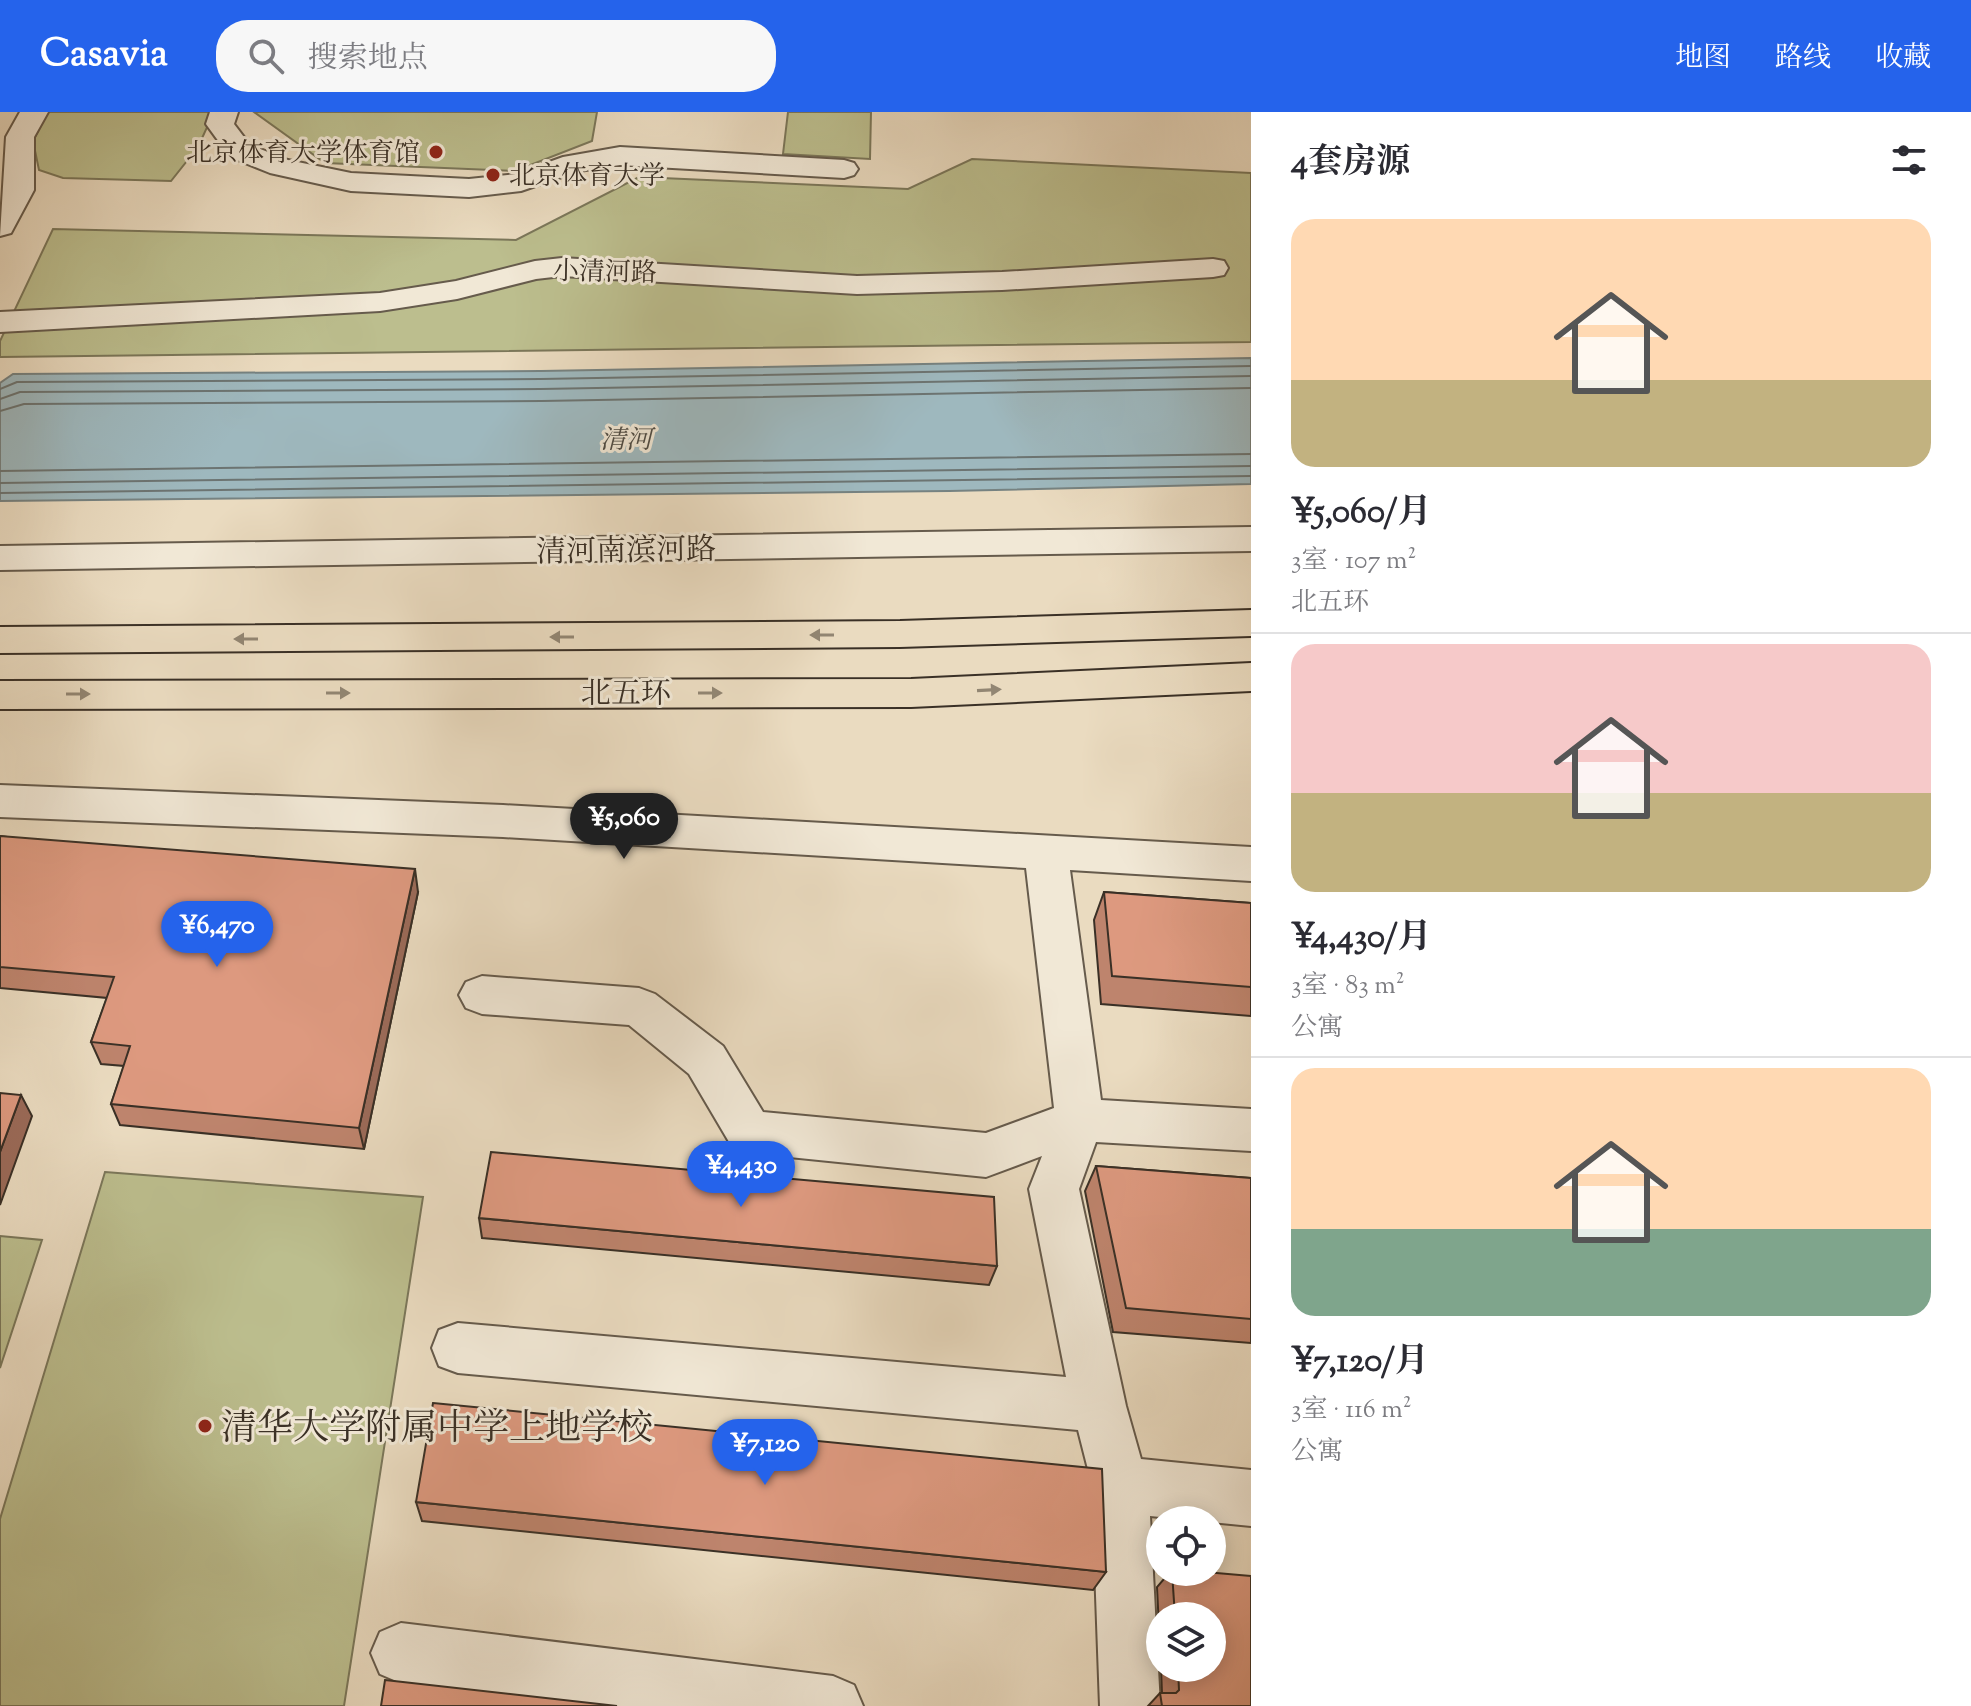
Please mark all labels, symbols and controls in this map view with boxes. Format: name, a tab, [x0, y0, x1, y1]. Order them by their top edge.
search box	[216, 20, 776, 92]
text: Casavia	[40, 29, 168, 83]
icon: search	[244, 34, 288, 78]
text: 搜索地点	[308, 38, 428, 81]
text: 地图	[1675, 39, 1731, 79]
text: 路线	[1775, 39, 1831, 79]
text: 收藏	[1875, 39, 1931, 79]
place label: 北京体育大学体育馆	[186, 136, 420, 173]
icon: filters	[1887, 138, 1931, 182]
text: 4套房源	[1291, 139, 1410, 188]
marker: 北京体育大学体育馆	[427, 143, 445, 161]
place label: 北京体育大学	[509, 159, 665, 196]
marker: 北京体育大学	[484, 166, 502, 184]
street label: 小清河路	[553, 254, 657, 293]
icon: home	[1539, 271, 1683, 415]
water label: 清河	[600, 423, 656, 460]
text: ¥5,060/月	[1291, 489, 1431, 538]
street label: 清河南滨河路	[536, 529, 716, 576]
text: 3室 · 107 m²	[1291, 543, 1416, 580]
text: 北五环	[1291, 585, 1369, 622]
one-way arrow	[809, 629, 834, 641]
one-way arrow	[549, 631, 574, 643]
one-way arrow	[233, 633, 258, 645]
street label: 北五环	[581, 674, 671, 717]
one-way arrow	[977, 683, 1002, 696]
one-way arrow	[326, 687, 351, 699]
one-way arrow	[698, 687, 723, 699]
one-way arrow	[66, 688, 91, 701]
icon: home	[1539, 696, 1683, 840]
pin: ¥5,060	[559, 793, 689, 861]
text: ¥5,060	[588, 800, 660, 837]
pin: ¥6,470	[152, 901, 282, 969]
text: ¥6,470	[179, 908, 255, 945]
text: ¥4,430/月	[1291, 914, 1432, 963]
text: 3室 · 83 m²	[1291, 968, 1404, 1005]
text: 公寓	[1291, 1010, 1343, 1047]
icon: home	[1539, 1120, 1683, 1264]
pin: ¥4,430	[676, 1141, 806, 1209]
text: ¥4,430	[705, 1148, 777, 1185]
text: ¥7,120/月	[1291, 1338, 1429, 1387]
text: 3室 · 116 m²	[1291, 1392, 1412, 1429]
place label: 清华大学附属中学上地学校	[221, 1404, 653, 1456]
marker: 清华大学附属中学上地学校	[196, 1417, 214, 1435]
pin: ¥7,120	[700, 1419, 830, 1487]
text: ¥7,120	[730, 1426, 800, 1463]
text: 公寓	[1291, 1434, 1343, 1471]
map controls	[1146, 1506, 1226, 1682]
button: locate	[1146, 1506, 1226, 1586]
button: layers	[1146, 1602, 1226, 1682]

